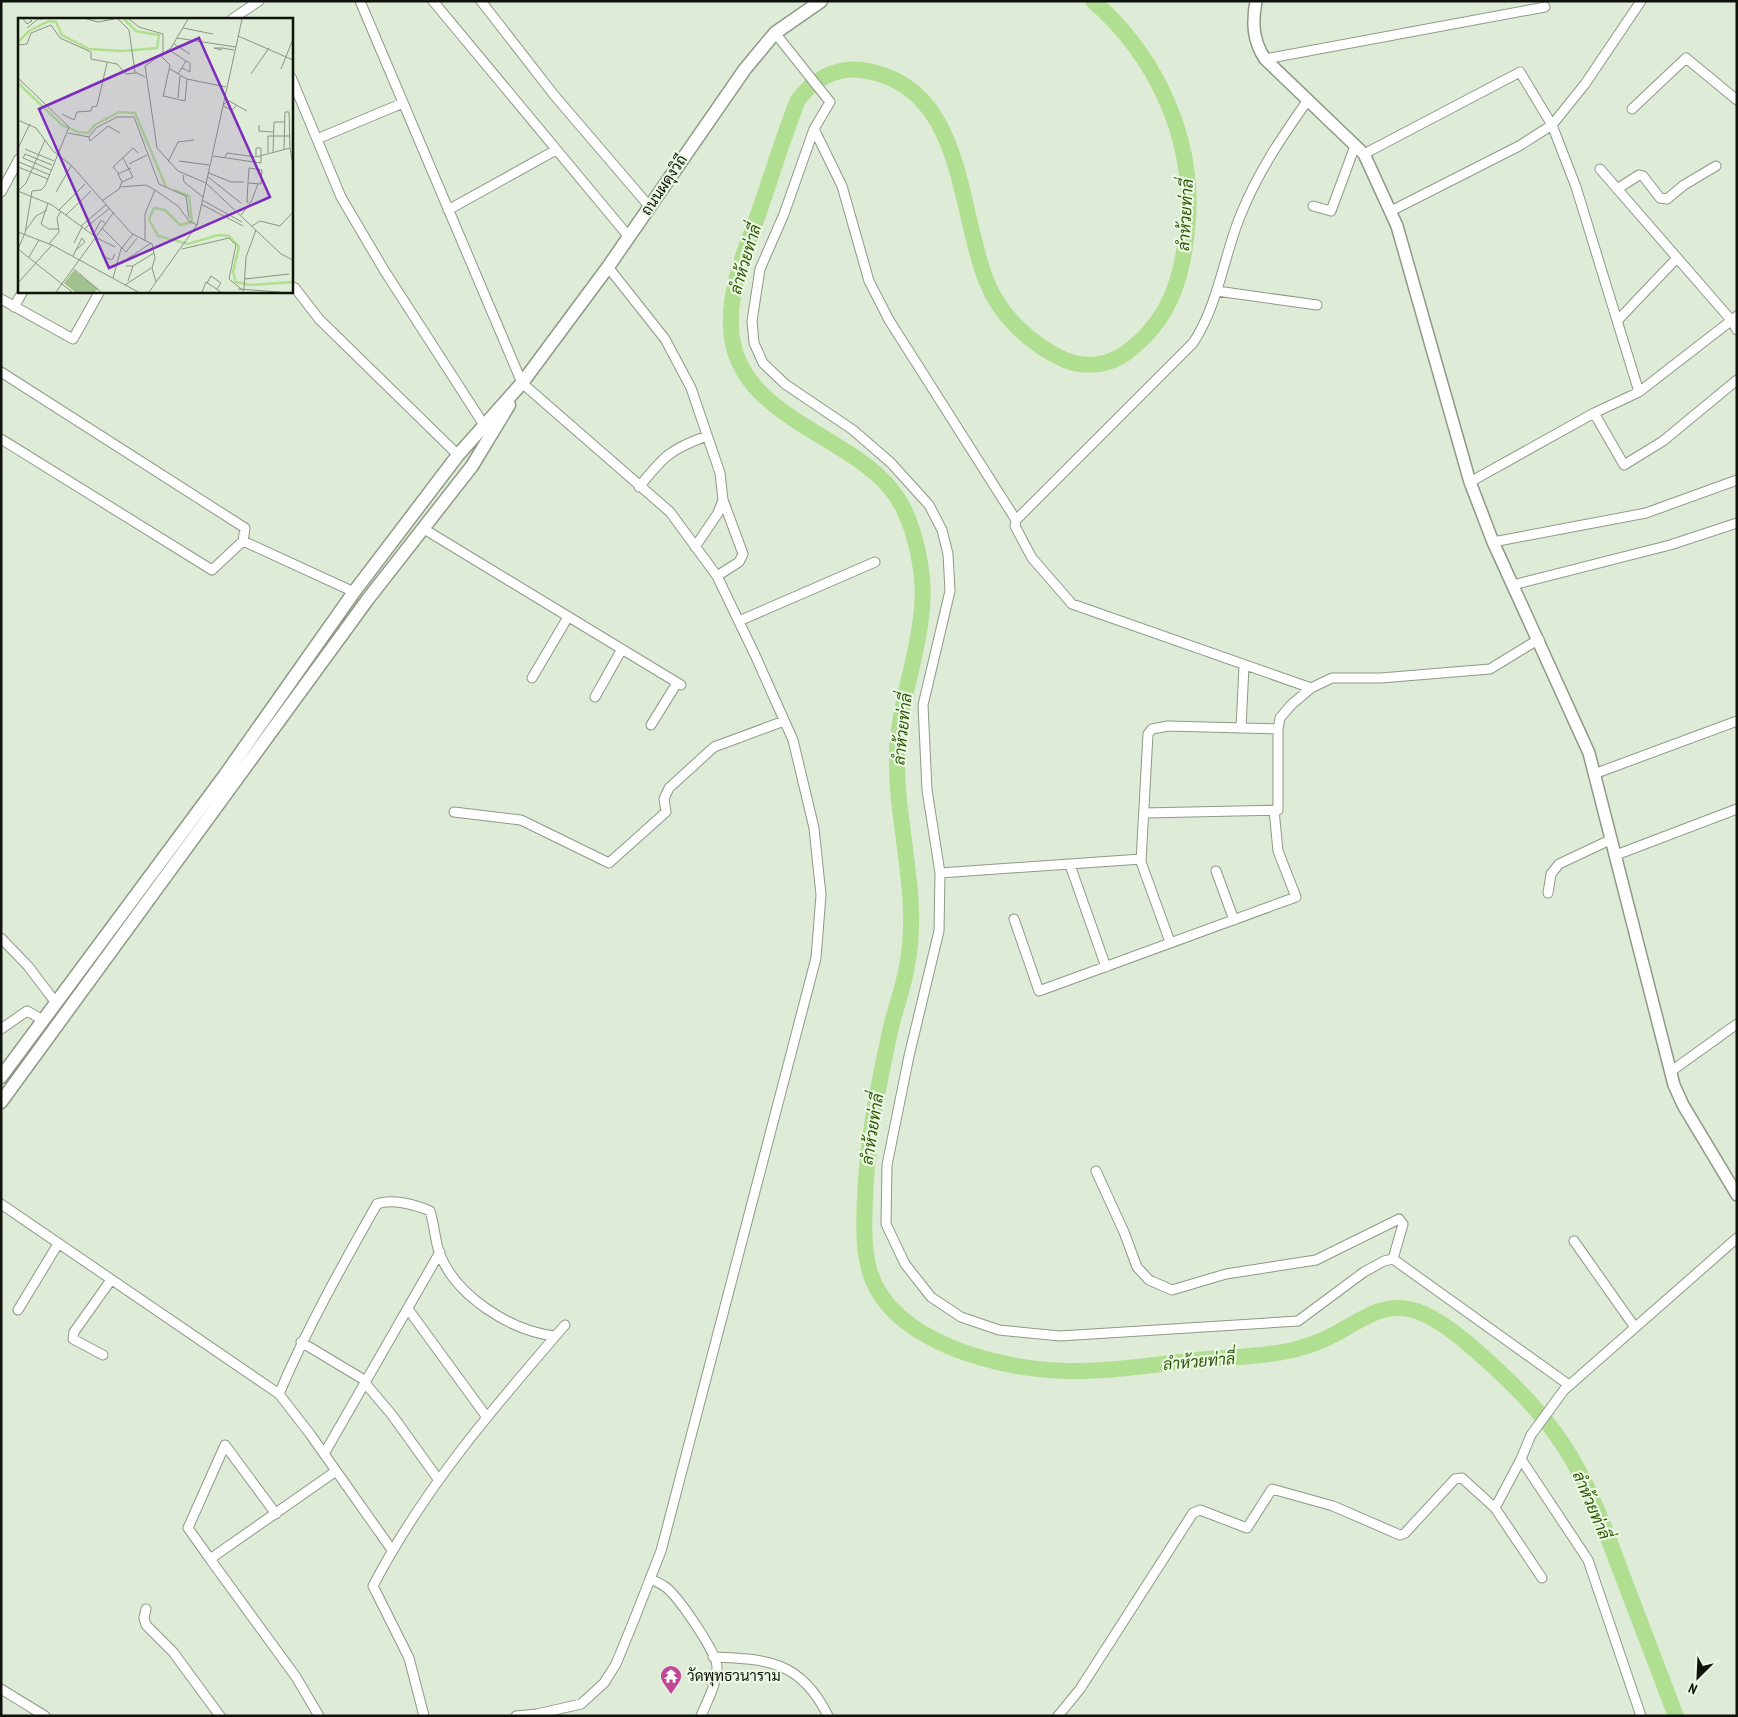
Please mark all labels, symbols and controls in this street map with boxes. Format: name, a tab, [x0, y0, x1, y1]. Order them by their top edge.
inset map	[18, 18, 292, 292]
street label: ถนนผดุงวิถี	[636, 151, 692, 220]
water label: ลำห้วยท่าลี่	[1169, 176, 1197, 252]
water label: ลำห้วยท่าลี่	[721, 219, 766, 296]
water label: ลำห้วยท่าลี่	[884, 690, 916, 766]
water label: ลำห้วยท่าลี่	[853, 1089, 888, 1166]
water label: ลำห้วยท่าลี่	[1162, 1344, 1238, 1374]
water label: ลำห้วยท่าลี่	[1569, 1466, 1620, 1544]
north arrow	[1673, 1652, 1723, 1702]
temple icon: วัดพุทธวนาราม	[659, 1664, 683, 1695]
place label: วัดพุทธวนาราม	[687, 1666, 781, 1687]
text: N	[1686, 1679, 1700, 1699]

